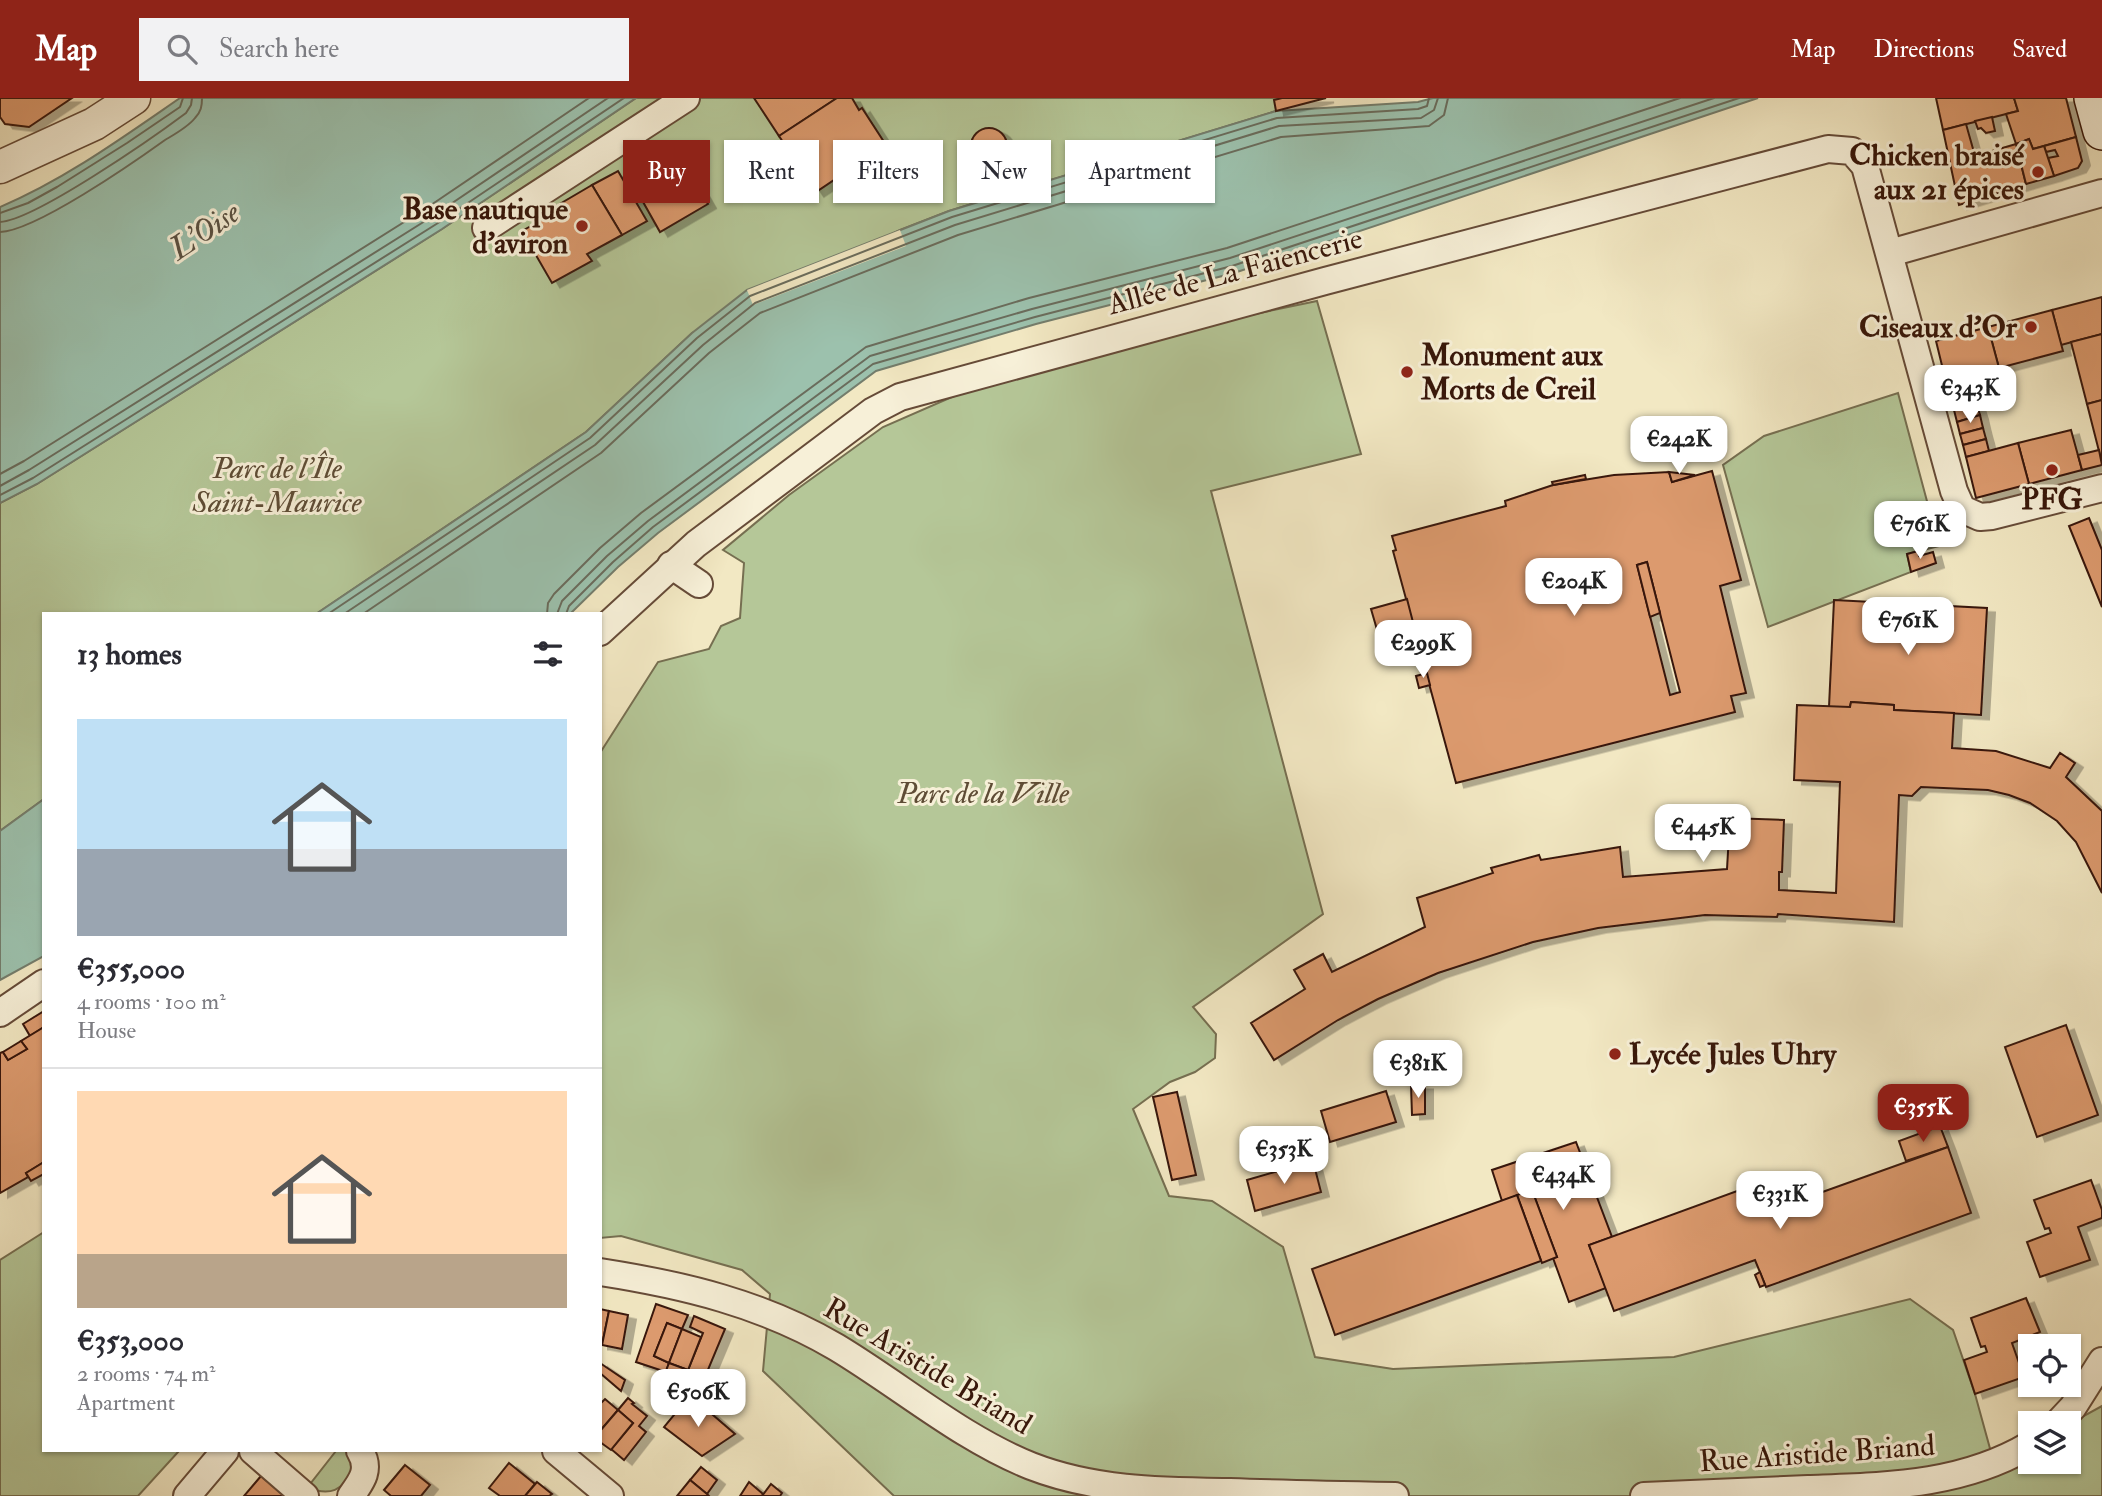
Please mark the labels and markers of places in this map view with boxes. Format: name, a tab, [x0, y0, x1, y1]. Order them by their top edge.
place label: Chicken braisé aux 21 épices	[1849, 137, 2025, 208]
marker: Chicken braisé aux 21 épices	[2030, 164, 2046, 180]
place label: Base nautique d'aviron	[402, 191, 569, 262]
marker: Base nautique d'aviron	[574, 218, 590, 234]
place label: Ciseaux d'Or	[1859, 309, 2018, 346]
marker: Ciseaux d'Or	[2023, 319, 2039, 335]
place label: Monument aux Morts de Creil	[1420, 337, 1604, 408]
marker: Monument aux Morts de Creil	[1399, 364, 1415, 380]
pin: €343K	[1921, 366, 2019, 425]
pin: €242K	[1630, 416, 1728, 476]
marker: PFG	[2044, 462, 2060, 478]
place label: PFG	[2021, 481, 2083, 518]
pin: €761K	[1871, 502, 1969, 561]
pin: €204K	[1525, 559, 1623, 618]
pin: €761K	[1859, 598, 1957, 657]
pin: €299K	[1374, 620, 1472, 680]
pin: €445K	[1654, 804, 1752, 864]
place label: Lycée Jules Uhry	[1629, 1036, 1838, 1073]
pin: €381K	[1369, 1040, 1467, 1100]
marker: Lycée Jules Uhry	[1607, 1046, 1623, 1062]
pin: €355K	[1874, 1084, 1972, 1144]
pin: €353K	[1235, 1126, 1333, 1186]
pin: €434K	[1514, 1152, 1612, 1212]
pin: €331K	[1731, 1172, 1829, 1231]
pin: €506K	[649, 1370, 747, 1429]

